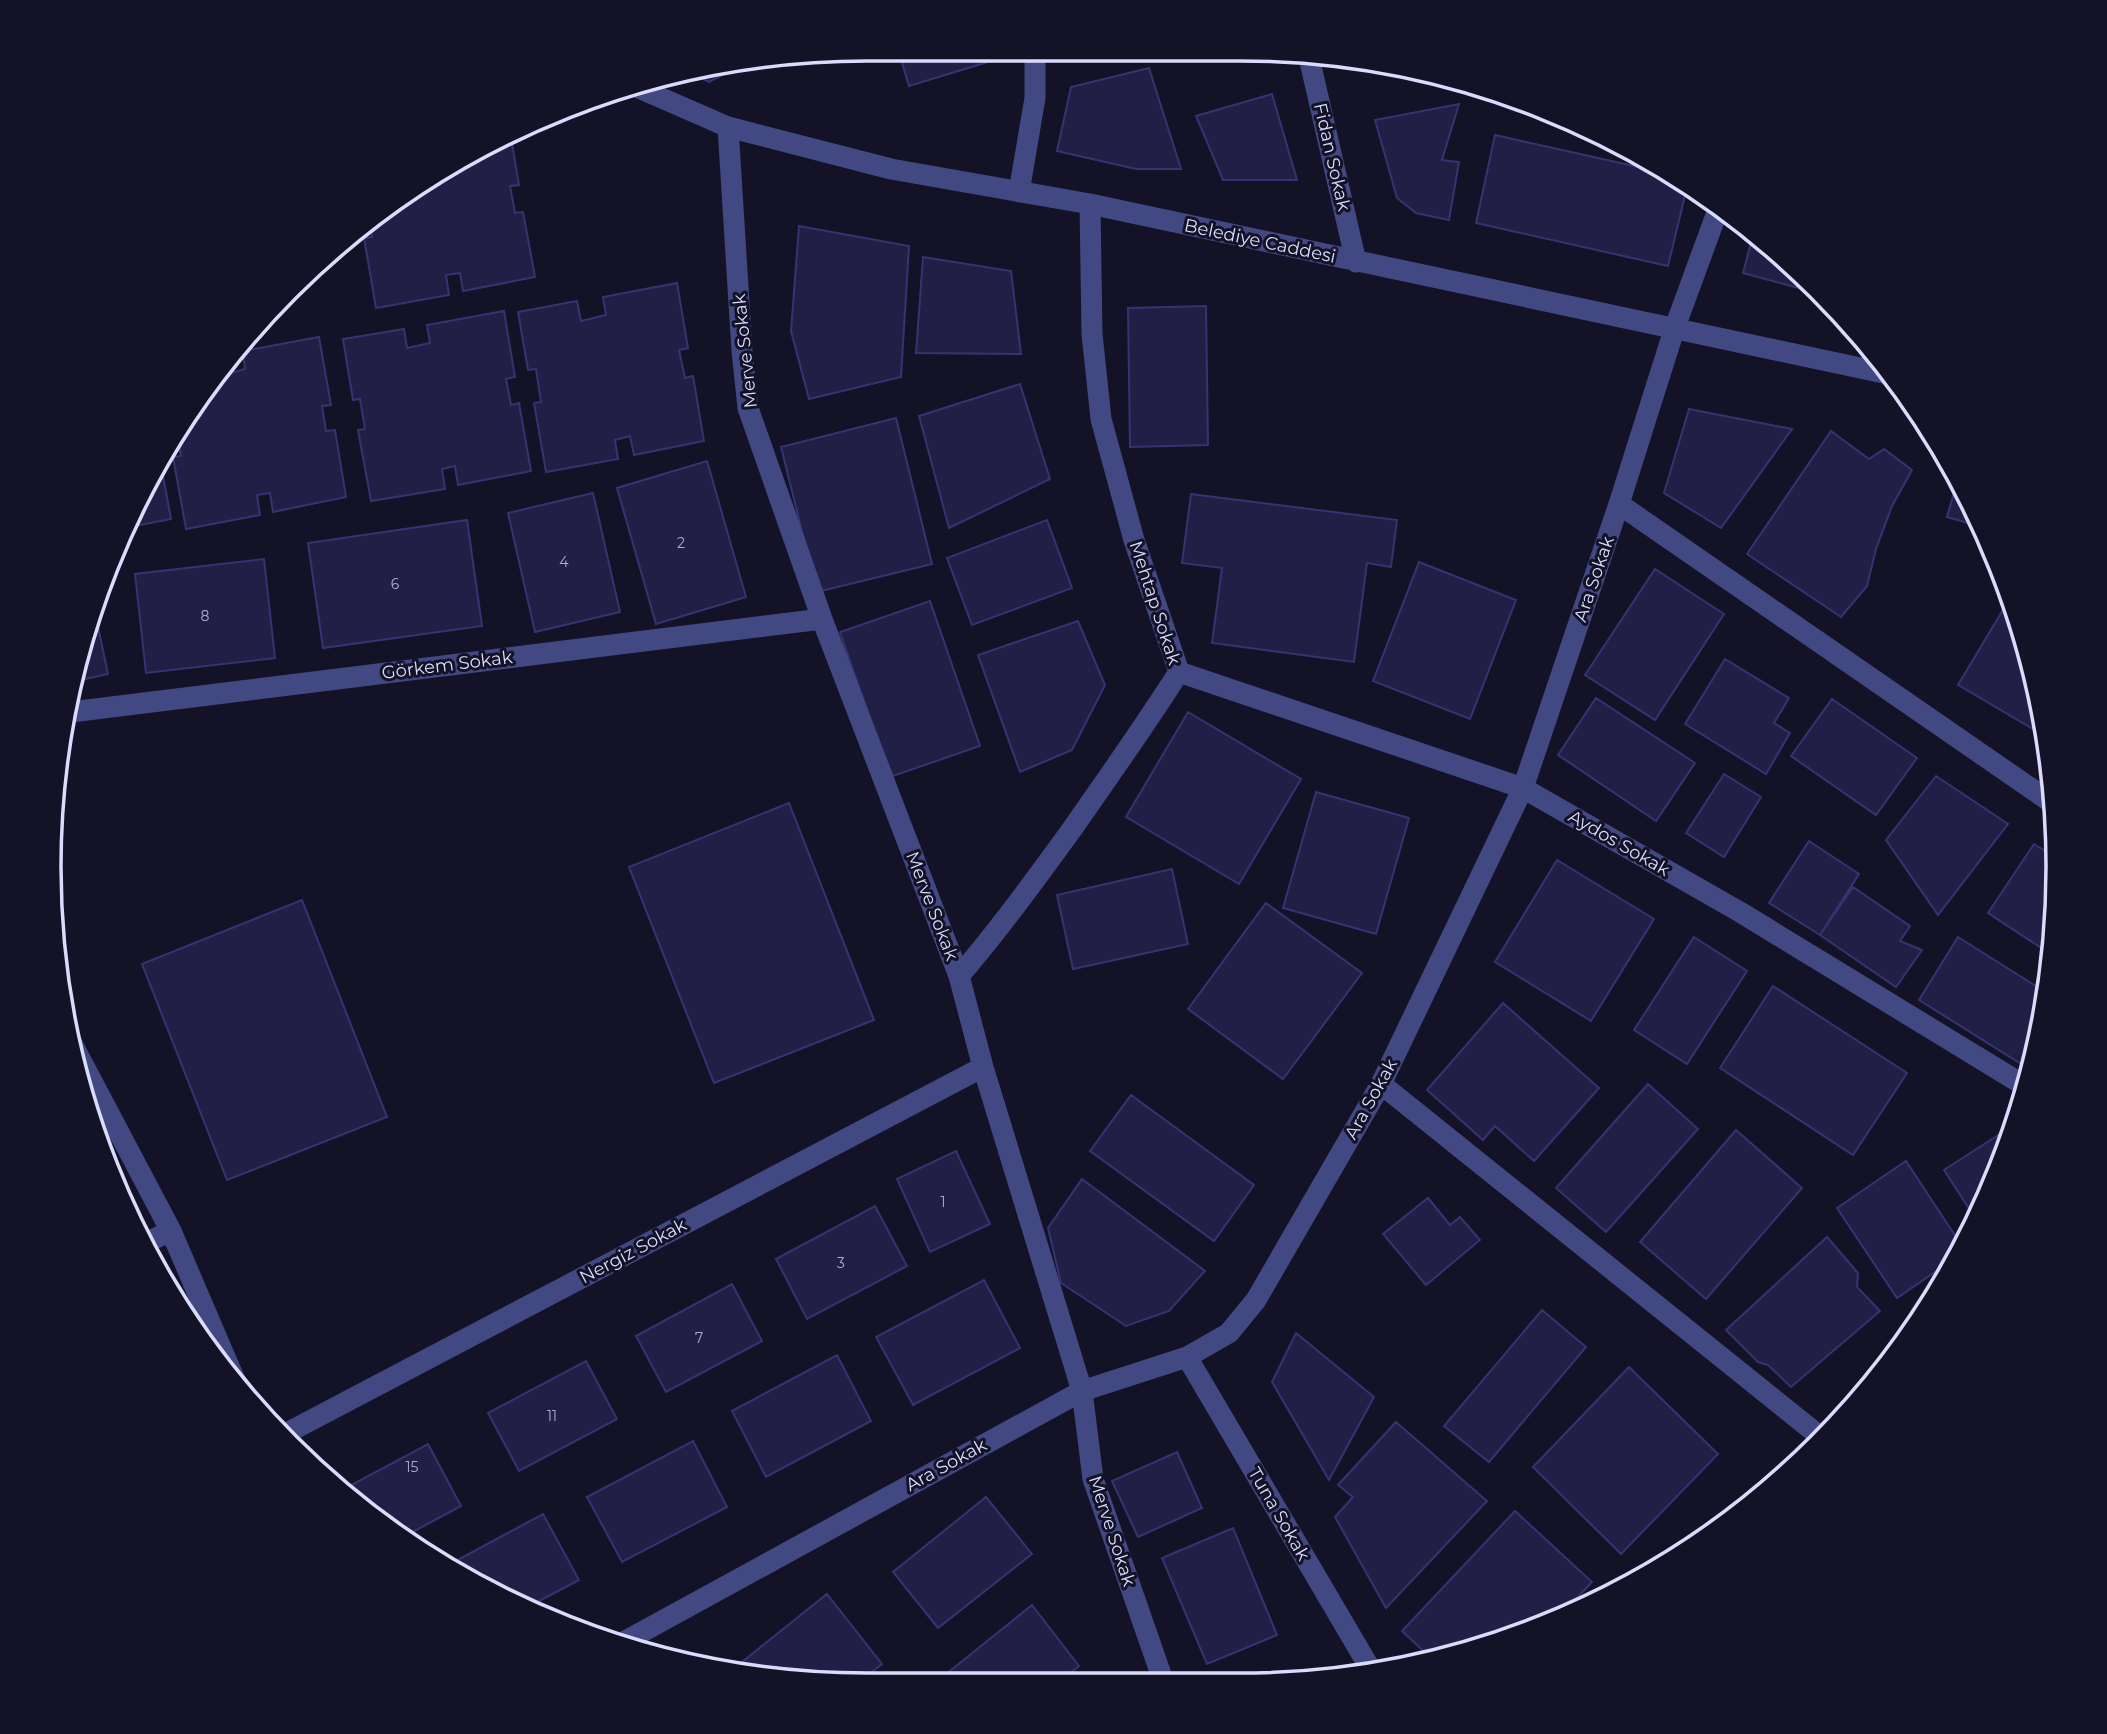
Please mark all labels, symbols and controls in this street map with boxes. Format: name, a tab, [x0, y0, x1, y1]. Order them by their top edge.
street label: Fidan Sokak	[1309, 101, 1355, 213]
street label: Belediye Caddesi	[1182, 214, 1338, 268]
street label: Merve Sokak	[728, 292, 762, 409]
street label: Ara Sokak	[1569, 533, 1619, 625]
house number: 2	[677, 534, 685, 552]
street label: Mehtap Sokak	[1125, 538, 1185, 668]
house number: 4	[559, 553, 569, 571]
house number: 6	[391, 575, 400, 593]
house number: 8	[201, 607, 210, 625]
street label: Görkem Sokak	[380, 646, 514, 684]
street label: Aydos Sokak	[1564, 805, 1674, 881]
street label: Merve Sokak	[901, 848, 963, 964]
street label: Ara Sokak	[1340, 1055, 1402, 1143]
house number: 1	[940, 1193, 946, 1211]
street label: Nergiz Sokak	[576, 1214, 690, 1288]
house number: 3	[837, 1254, 845, 1272]
house number: 7	[695, 1329, 703, 1347]
house number: 11	[547, 1407, 557, 1425]
street label: Ara Sokak	[902, 1434, 990, 1496]
house number: 15	[406, 1458, 419, 1476]
street label: Tuna Sokak	[1243, 1463, 1315, 1565]
street label: Merve Sokak	[1084, 1473, 1140, 1589]

